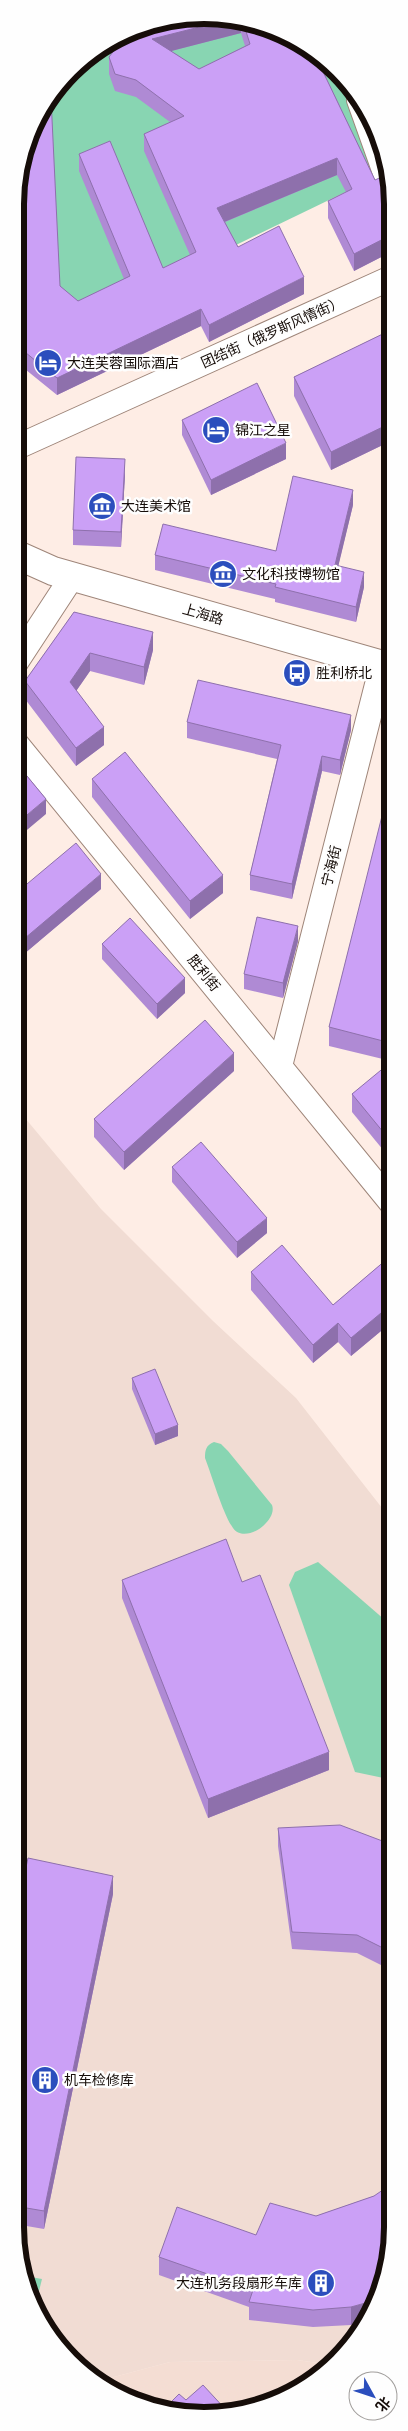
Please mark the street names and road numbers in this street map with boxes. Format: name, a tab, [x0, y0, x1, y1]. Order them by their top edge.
street label: 团结街（俄罗斯风情街）	[198, 293, 346, 371]
street label: 上海路	[181, 601, 225, 627]
street label: 宁海街	[318, 844, 344, 888]
street label: 胜利街	[185, 952, 223, 994]

